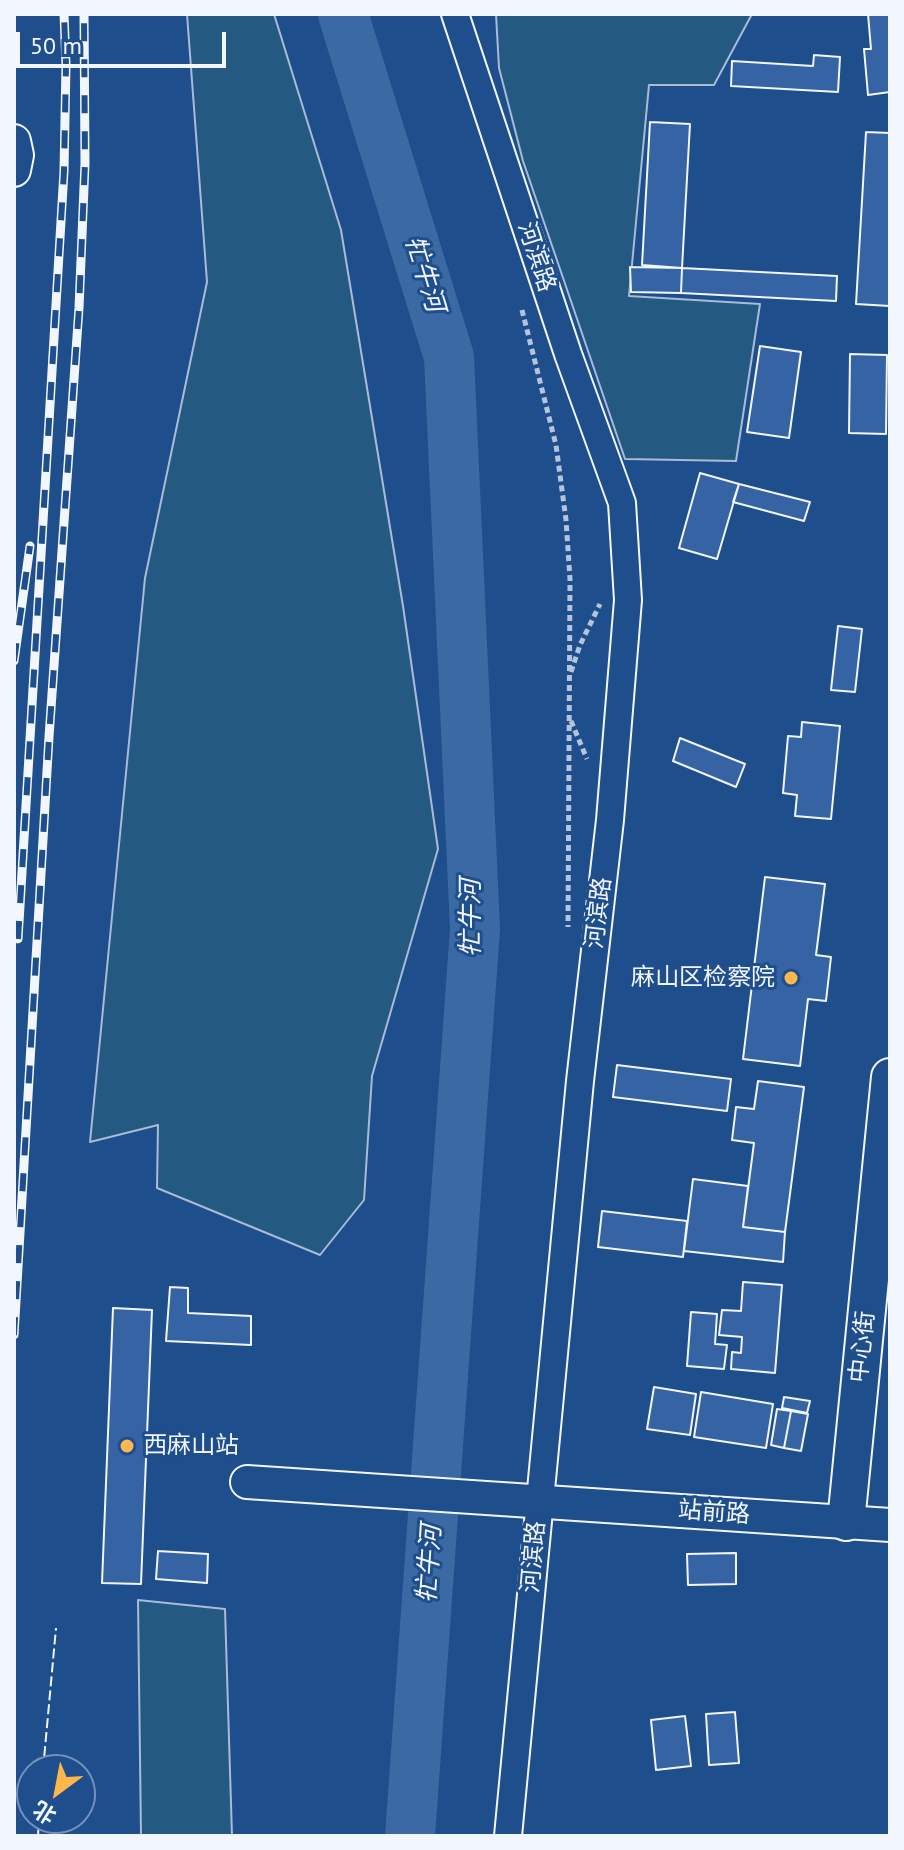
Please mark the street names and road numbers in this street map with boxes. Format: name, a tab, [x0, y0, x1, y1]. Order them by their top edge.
street label: 河滨路	[511, 218, 561, 296]
street label: 河滨路	[580, 876, 618, 950]
street label: 中心街	[845, 1310, 881, 1384]
street label: 站前路	[677, 1496, 751, 1530]
street label: 河滨路	[517, 1520, 551, 1594]

